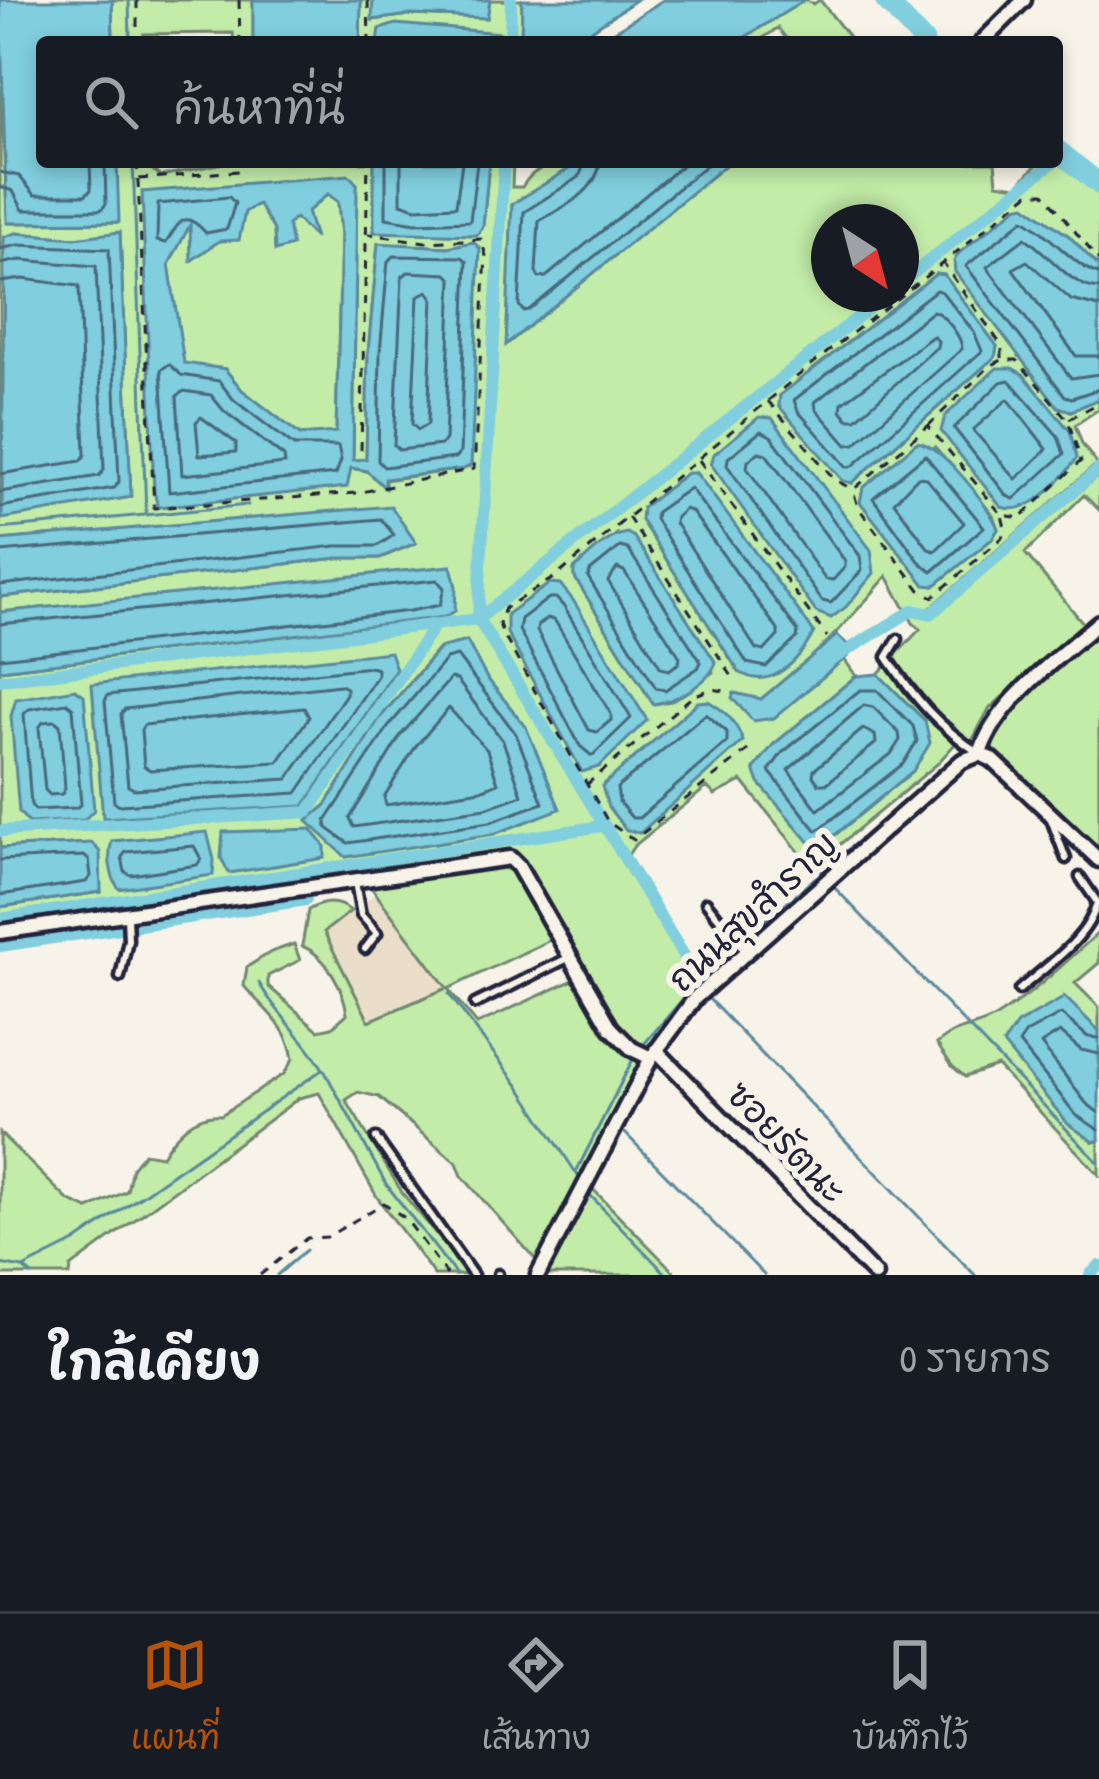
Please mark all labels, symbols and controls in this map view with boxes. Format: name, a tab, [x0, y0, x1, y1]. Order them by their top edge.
search box	[36, 36, 1063, 168]
icon: search	[78, 69, 144, 135]
text: ค้นหาที่นี่	[174, 77, 345, 138]
north arrow	[811, 204, 919, 312]
street label: ถนนสุขสำราญ	[656, 819, 850, 1005]
street label: ซอยรัตนะ	[717, 1070, 858, 1214]
text: ใกล้เคียง	[48, 1326, 260, 1395]
text: 0 รายการ	[899, 1331, 1051, 1384]
tab: แผนที่	[131, 1632, 220, 1762]
tab: เส้นทาง	[481, 1632, 591, 1762]
tab: บันทึกไว้	[852, 1632, 968, 1762]

